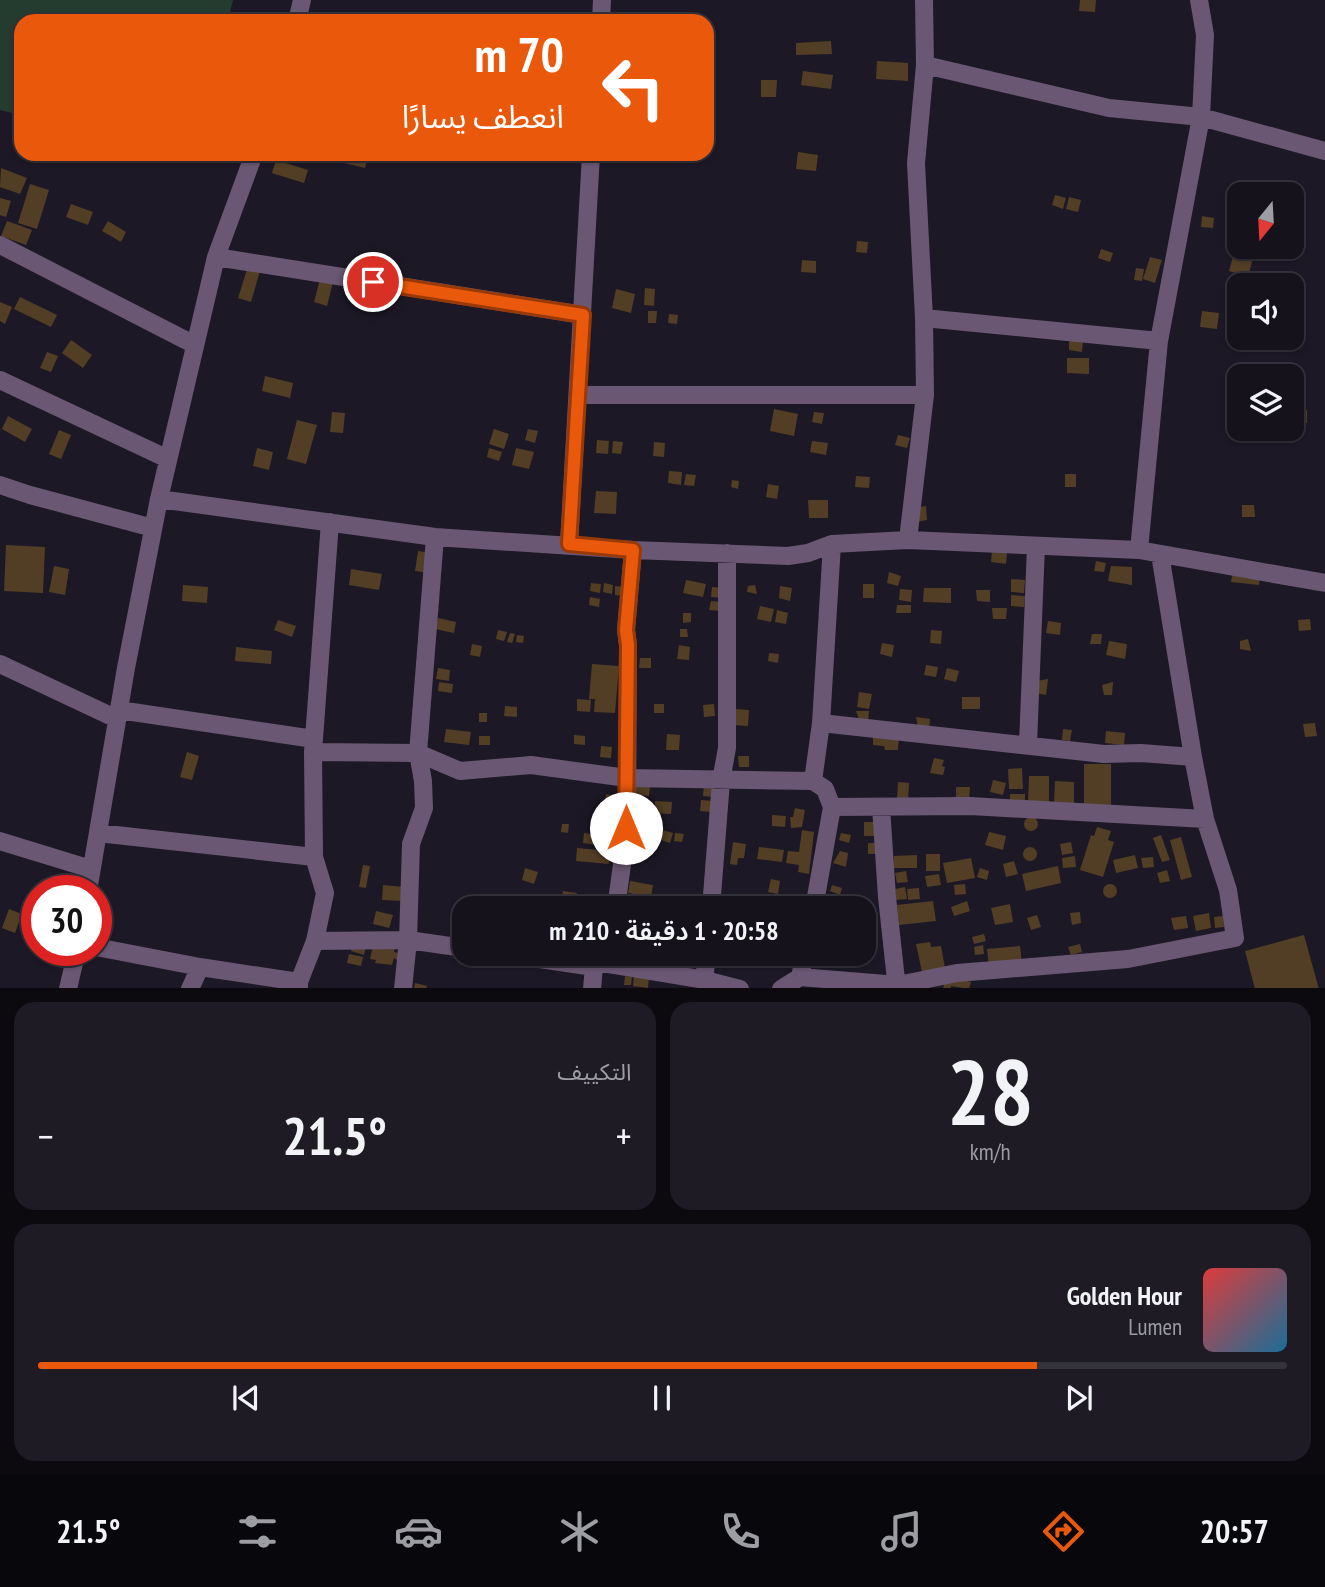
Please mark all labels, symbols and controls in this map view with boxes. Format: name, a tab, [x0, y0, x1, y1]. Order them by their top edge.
text: 70 m	[475, 22, 564, 86]
icon: left	[588, 42, 679, 133]
text: انعطف يسارًا	[402, 95, 564, 137]
north arrow	[1227, 182, 1304, 259]
map controls	[1227, 182, 1304, 441]
pin	[343, 252, 403, 312]
icon: arrive	[354, 263, 392, 301]
button: sound	[1227, 273, 1304, 350]
button: layers	[1227, 364, 1304, 441]
position arrow	[589, 791, 663, 865]
speed limit sign: 30	[21, 875, 112, 966]
text: 20:58 · 1 دقيقة · 210 m	[549, 914, 779, 947]
text: 28	[947, 1032, 1034, 1150]
text: التكييف	[557, 1057, 632, 1086]
text: 21.5°	[282, 1102, 387, 1169]
text: −	[38, 1111, 54, 1160]
text: +	[616, 1111, 632, 1160]
text: km/h	[970, 1137, 1011, 1166]
text: Golden Hour	[1067, 1279, 1182, 1312]
text: Lumen	[1128, 1312, 1182, 1341]
icon: previous	[227, 1379, 265, 1417]
icon: pause	[643, 1379, 681, 1417]
icon: next	[1060, 1379, 1098, 1417]
icon: filters	[233, 1507, 282, 1556]
icon: car	[394, 1507, 443, 1556]
icon: climate	[555, 1507, 604, 1556]
icon: phone	[716, 1507, 765, 1556]
icon: music	[877, 1507, 926, 1556]
icon: directions	[1039, 1507, 1088, 1556]
text: 21.5°	[56, 1510, 121, 1552]
text: 20:57	[1200, 1510, 1269, 1552]

